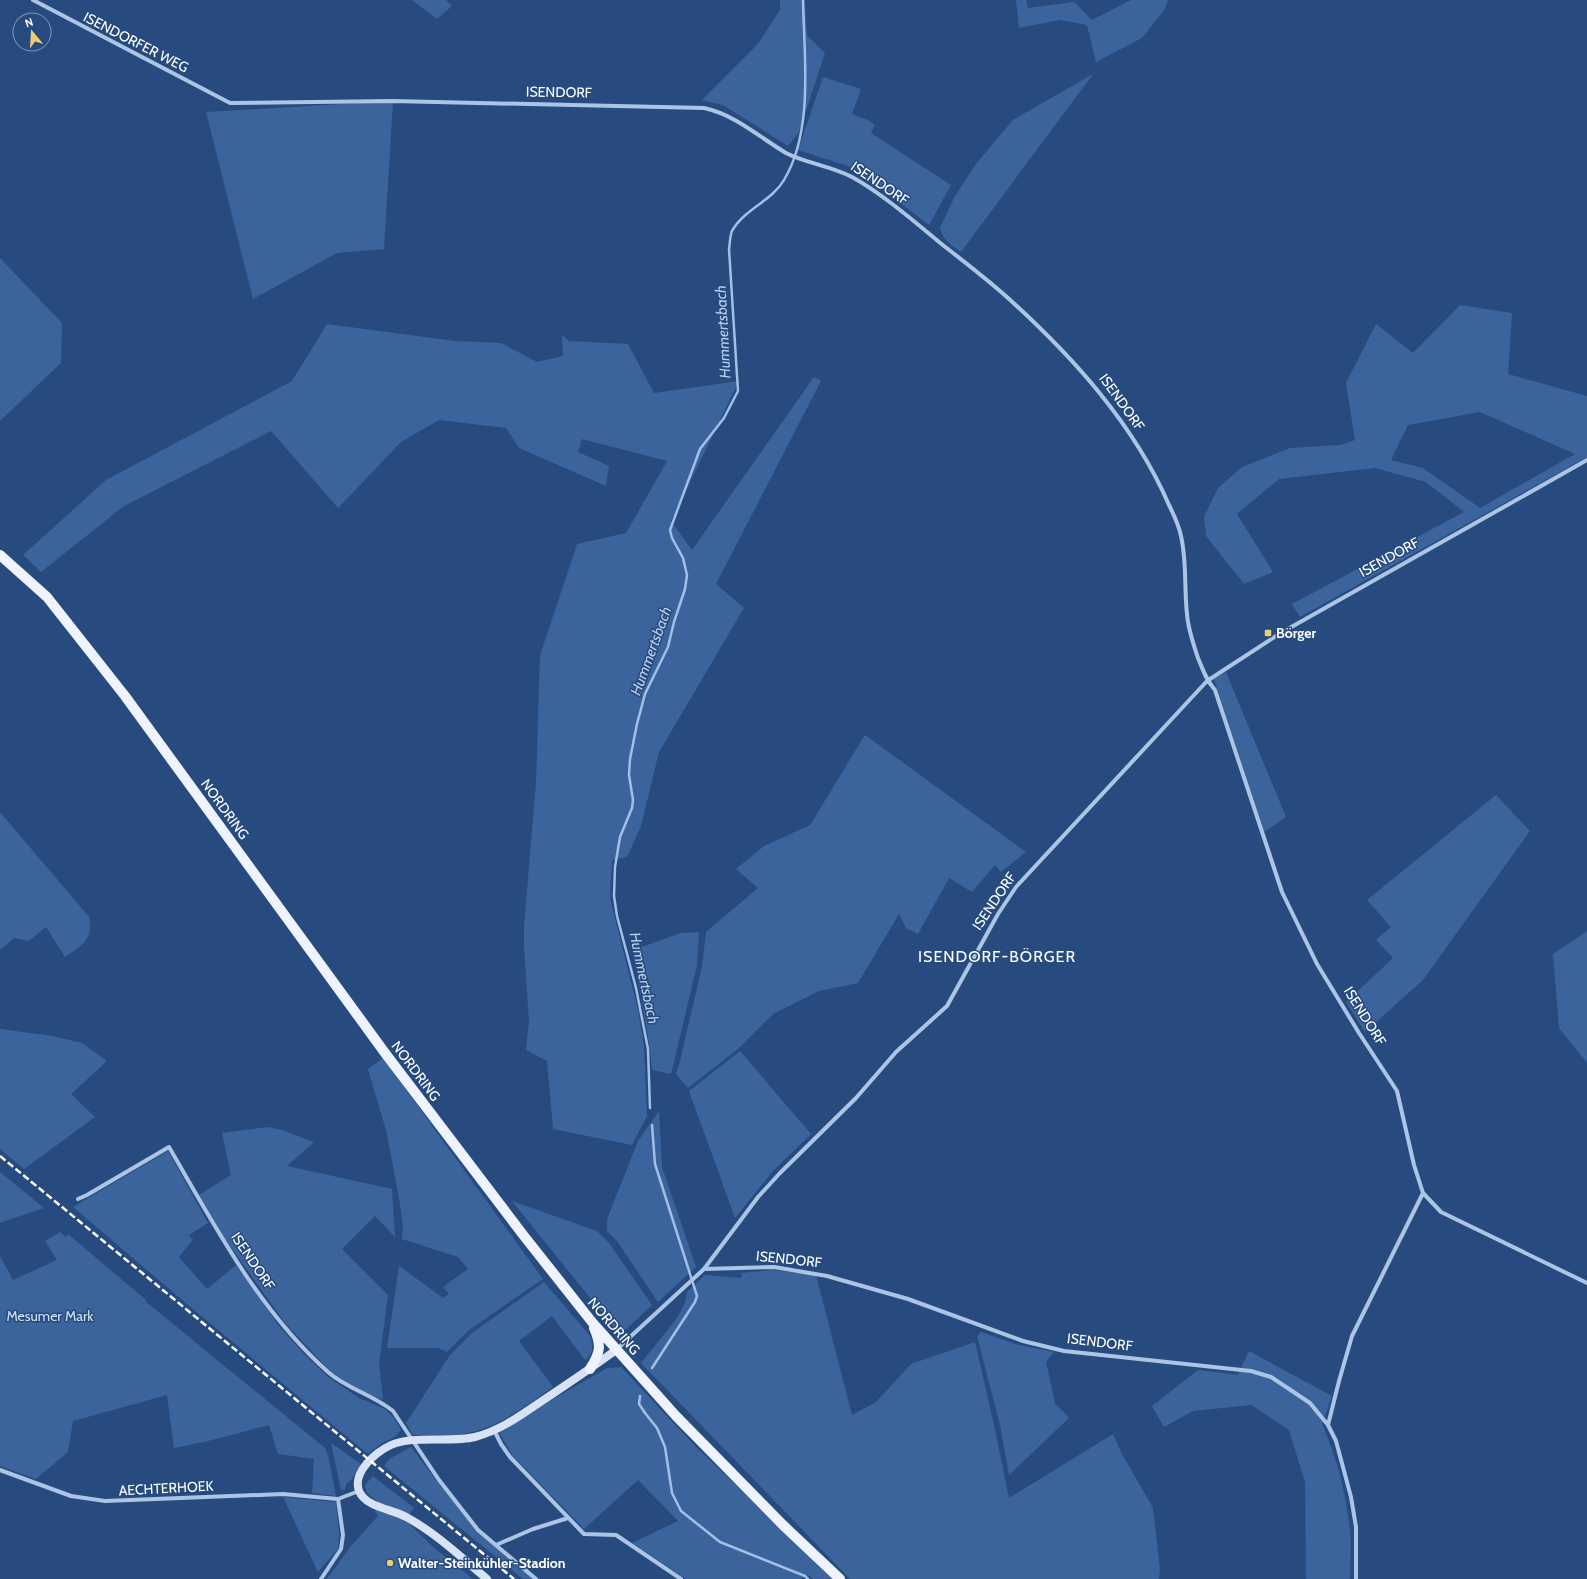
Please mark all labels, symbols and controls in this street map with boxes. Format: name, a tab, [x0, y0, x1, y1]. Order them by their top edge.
street label: ISENDORFER WEG	[80, 8, 192, 76]
north arrow	[12, 12, 52, 52]
text: N	[23, 15, 35, 30]
street label: ISENDORF	[526, 82, 593, 102]
street label: ISENDORF	[848, 157, 913, 209]
water label: Hummertsbach	[712, 285, 734, 379]
street label: ISENDORF	[1095, 370, 1149, 435]
street label: ISENDORF	[1356, 533, 1423, 581]
water label: Hummertsbach	[627, 604, 675, 698]
place label: Börger	[1276, 624, 1316, 642]
marker: Börger	[1263, 628, 1273, 638]
street label: NORDRING	[197, 775, 253, 843]
street label: ISENDORF	[968, 868, 1020, 933]
water label: Hummertsbach	[626, 931, 662, 1025]
district label: ISENDORF-BÖRGER	[918, 947, 1076, 966]
street label: ISENDORF	[1340, 983, 1390, 1049]
street label: NORDRING	[388, 1037, 444, 1105]
street label: ISENDORF	[227, 1229, 279, 1294]
street label: ISENDORF	[755, 1247, 823, 1271]
street label: NORDRING	[584, 1293, 644, 1359]
park label: Mesumer Mark	[6, 1307, 94, 1325]
street label: ISENDORF	[1066, 1329, 1135, 1355]
street label: AECHTERHOEK	[118, 1477, 214, 1499]
place label: Walter-Steinkühler-Stadion	[398, 1554, 565, 1572]
marker: Walter-Steinkühler-Stadion	[385, 1558, 395, 1568]

